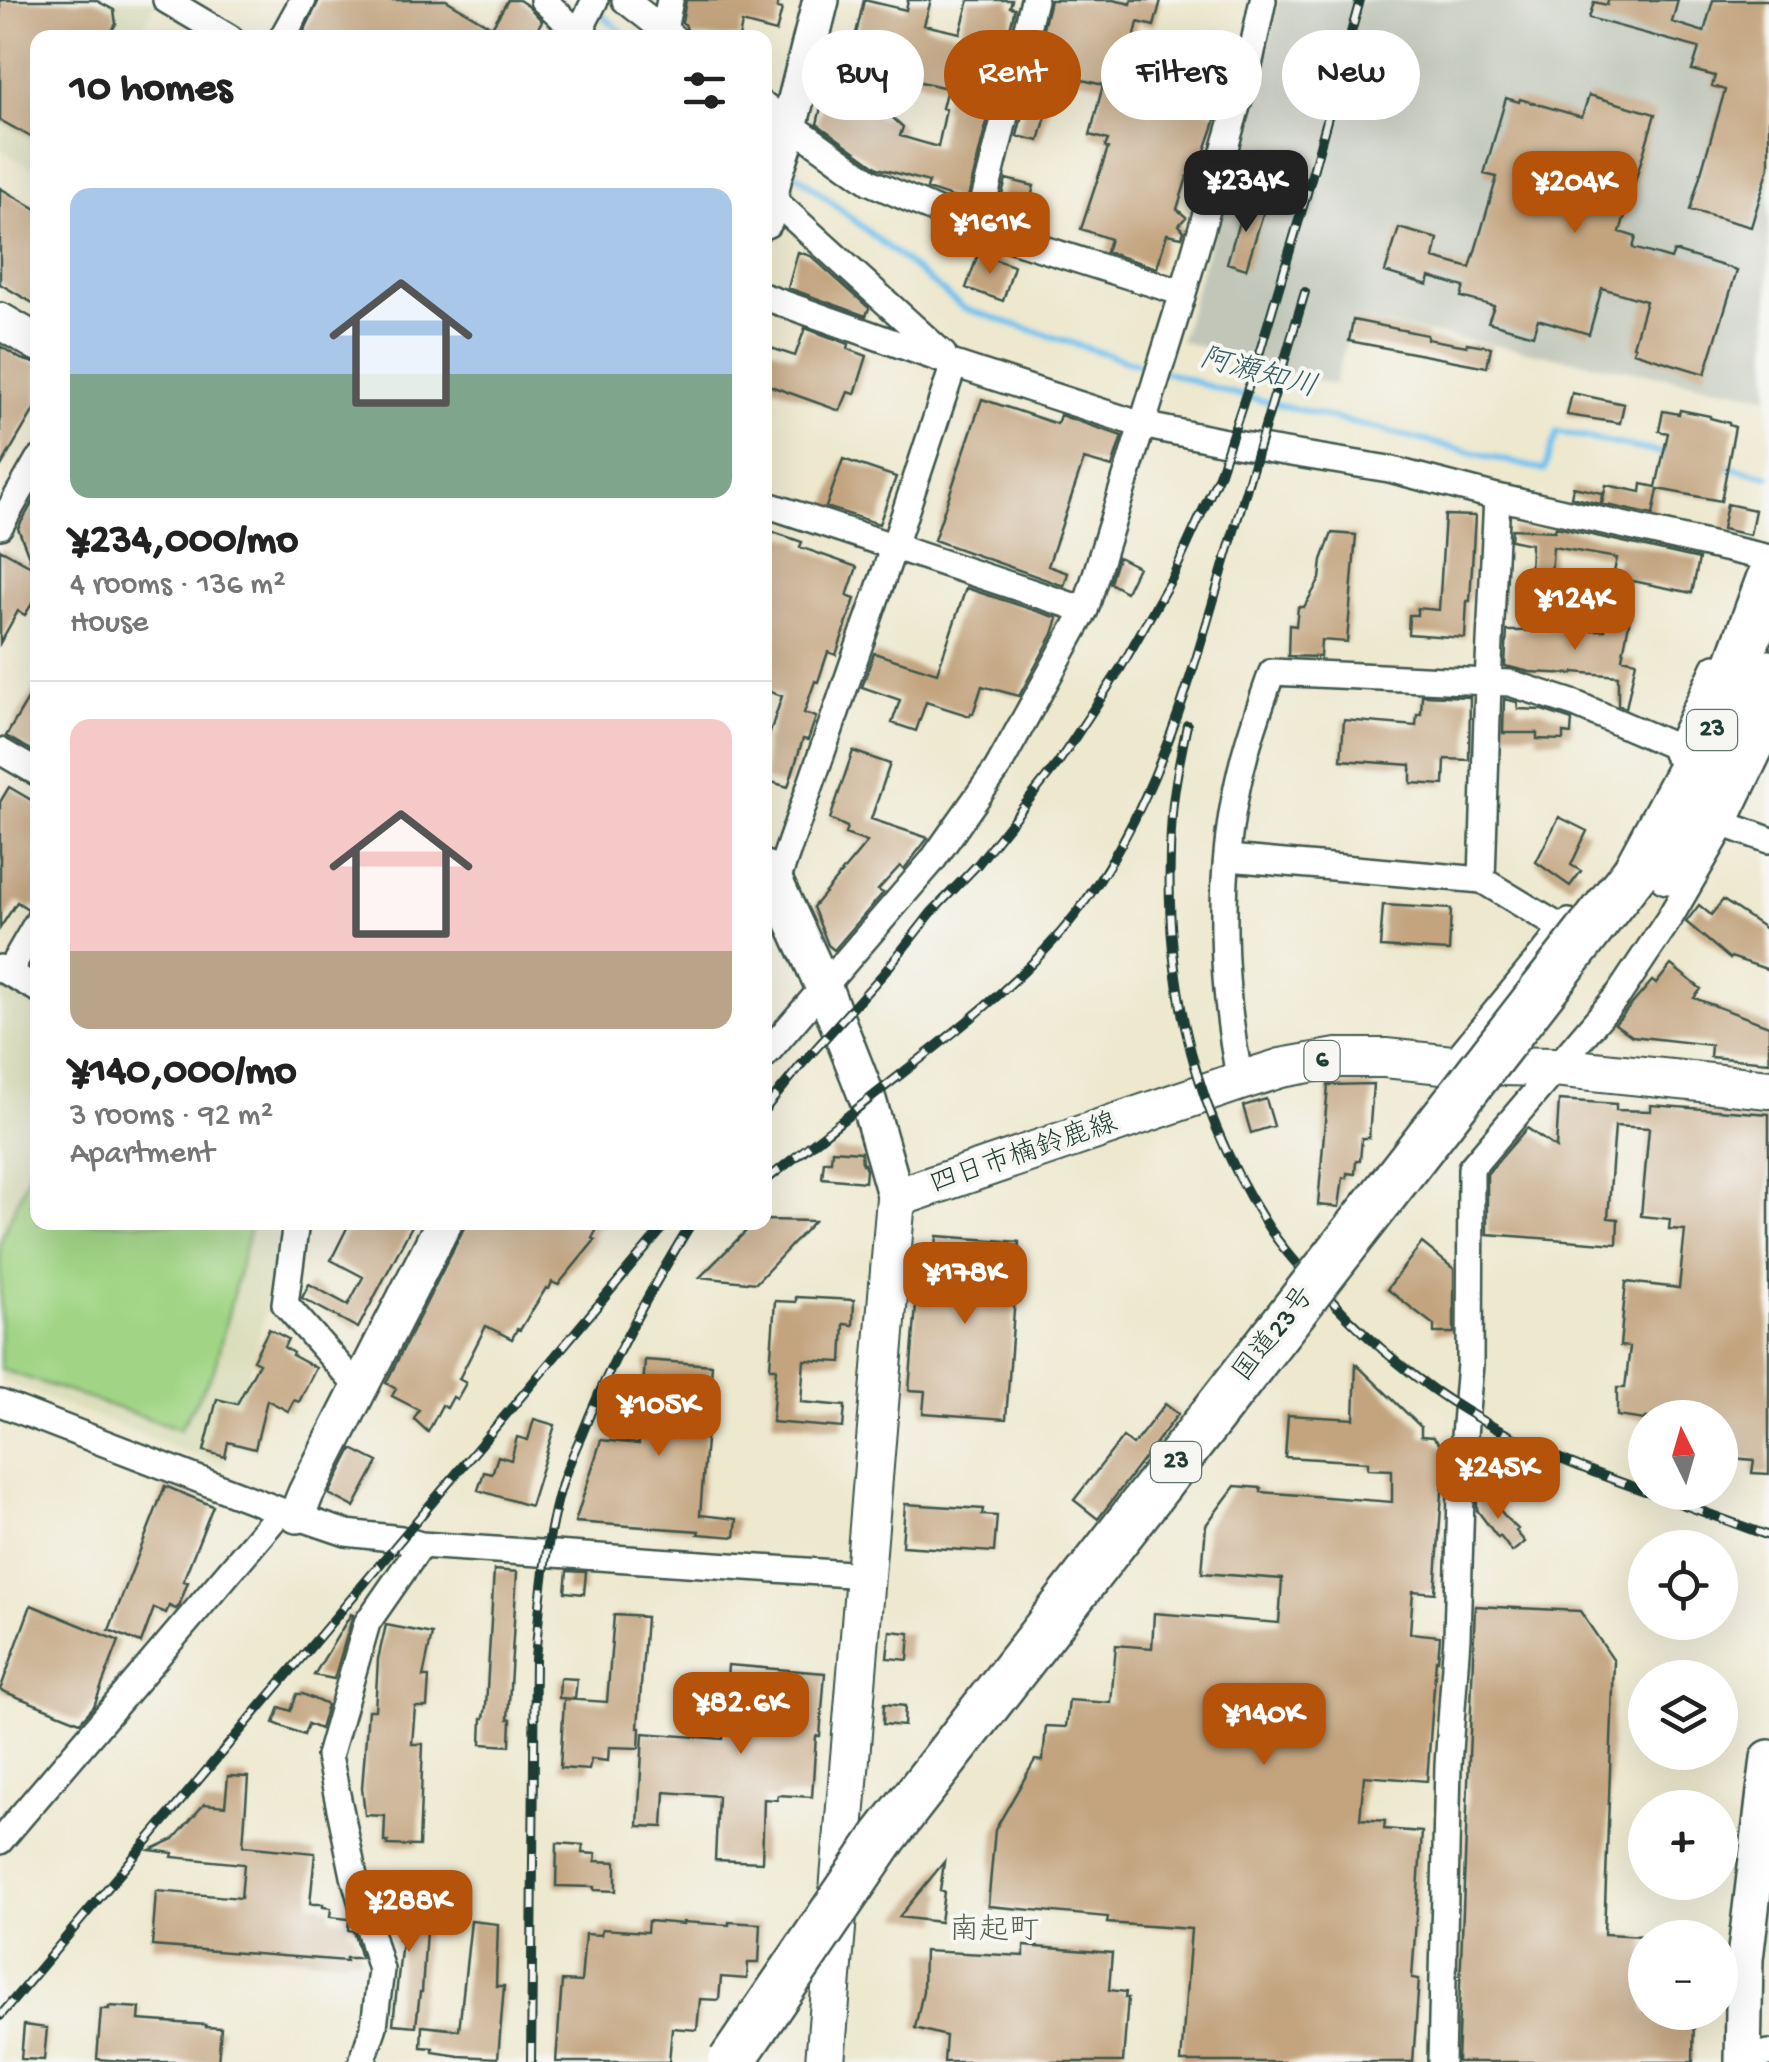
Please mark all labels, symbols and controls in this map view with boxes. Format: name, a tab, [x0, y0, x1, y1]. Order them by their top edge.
chip: Buy	[802, 30, 924, 120]
chip: Rent	[944, 30, 1081, 120]
chip: Filters	[1101, 30, 1262, 120]
chip: New	[1282, 30, 1420, 120]
icon: filters	[677, 63, 732, 118]
text: 10 homes	[70, 66, 232, 115]
pin: ¥234K	[1176, 150, 1316, 235]
pin: ¥204K	[1505, 151, 1645, 236]
text: ¥234K	[1206, 163, 1286, 201]
text: ¥204K	[1534, 164, 1616, 202]
pin: ¥161K	[920, 192, 1060, 277]
text: ¥161K	[953, 205, 1027, 243]
icon: home	[311, 253, 491, 433]
water label: 阿瀬知川	[1196, 342, 1321, 407]
text: ¥234,000/mo	[70, 518, 298, 567]
text: 4 rooms · 136 m²	[70, 567, 286, 605]
pin: ¥124K	[1505, 568, 1645, 653]
text: ¥124K	[1537, 581, 1613, 619]
text: House	[70, 605, 148, 643]
road number: 23	[1687, 710, 1737, 750]
icon: home	[311, 784, 491, 964]
road number: 6	[1304, 1041, 1340, 1081]
text: ¥140,000/mo	[70, 1049, 297, 1098]
text: 3 rooms · 92 m²	[70, 1098, 273, 1136]
street label: 四日市楠鈴鹿線	[926, 1107, 1122, 1203]
text: Apartment	[70, 1136, 214, 1174]
pin: ¥178K	[895, 1242, 1035, 1327]
text: ¥178K	[925, 1255, 1005, 1293]
street label: 国道23号	[1227, 1280, 1323, 1389]
pin: ¥105K	[589, 1374, 729, 1459]
text: ¥105K	[619, 1387, 699, 1425]
north arrow	[1628, 1400, 1738, 1510]
map controls	[1628, 1400, 1738, 2030]
pin: ¥245K	[1428, 1437, 1568, 1522]
road number: 23	[1151, 1442, 1201, 1482]
text: ¥245K	[1458, 1450, 1538, 1488]
button: locate	[1628, 1530, 1738, 1640]
button: layers	[1628, 1660, 1738, 1770]
pin: ¥82.6K	[660, 1672, 822, 1757]
pin: ¥140K	[1194, 1683, 1334, 1768]
text: ¥82.6K	[695, 1685, 787, 1723]
text: ¥140K	[1225, 1696, 1303, 1734]
button: +	[1628, 1790, 1738, 1900]
pin: ¥288K	[339, 1870, 479, 1955]
text: ¥288K	[367, 1883, 451, 1921]
district label: 南起町	[949, 1913, 1039, 1950]
button: −	[1628, 1920, 1738, 2030]

